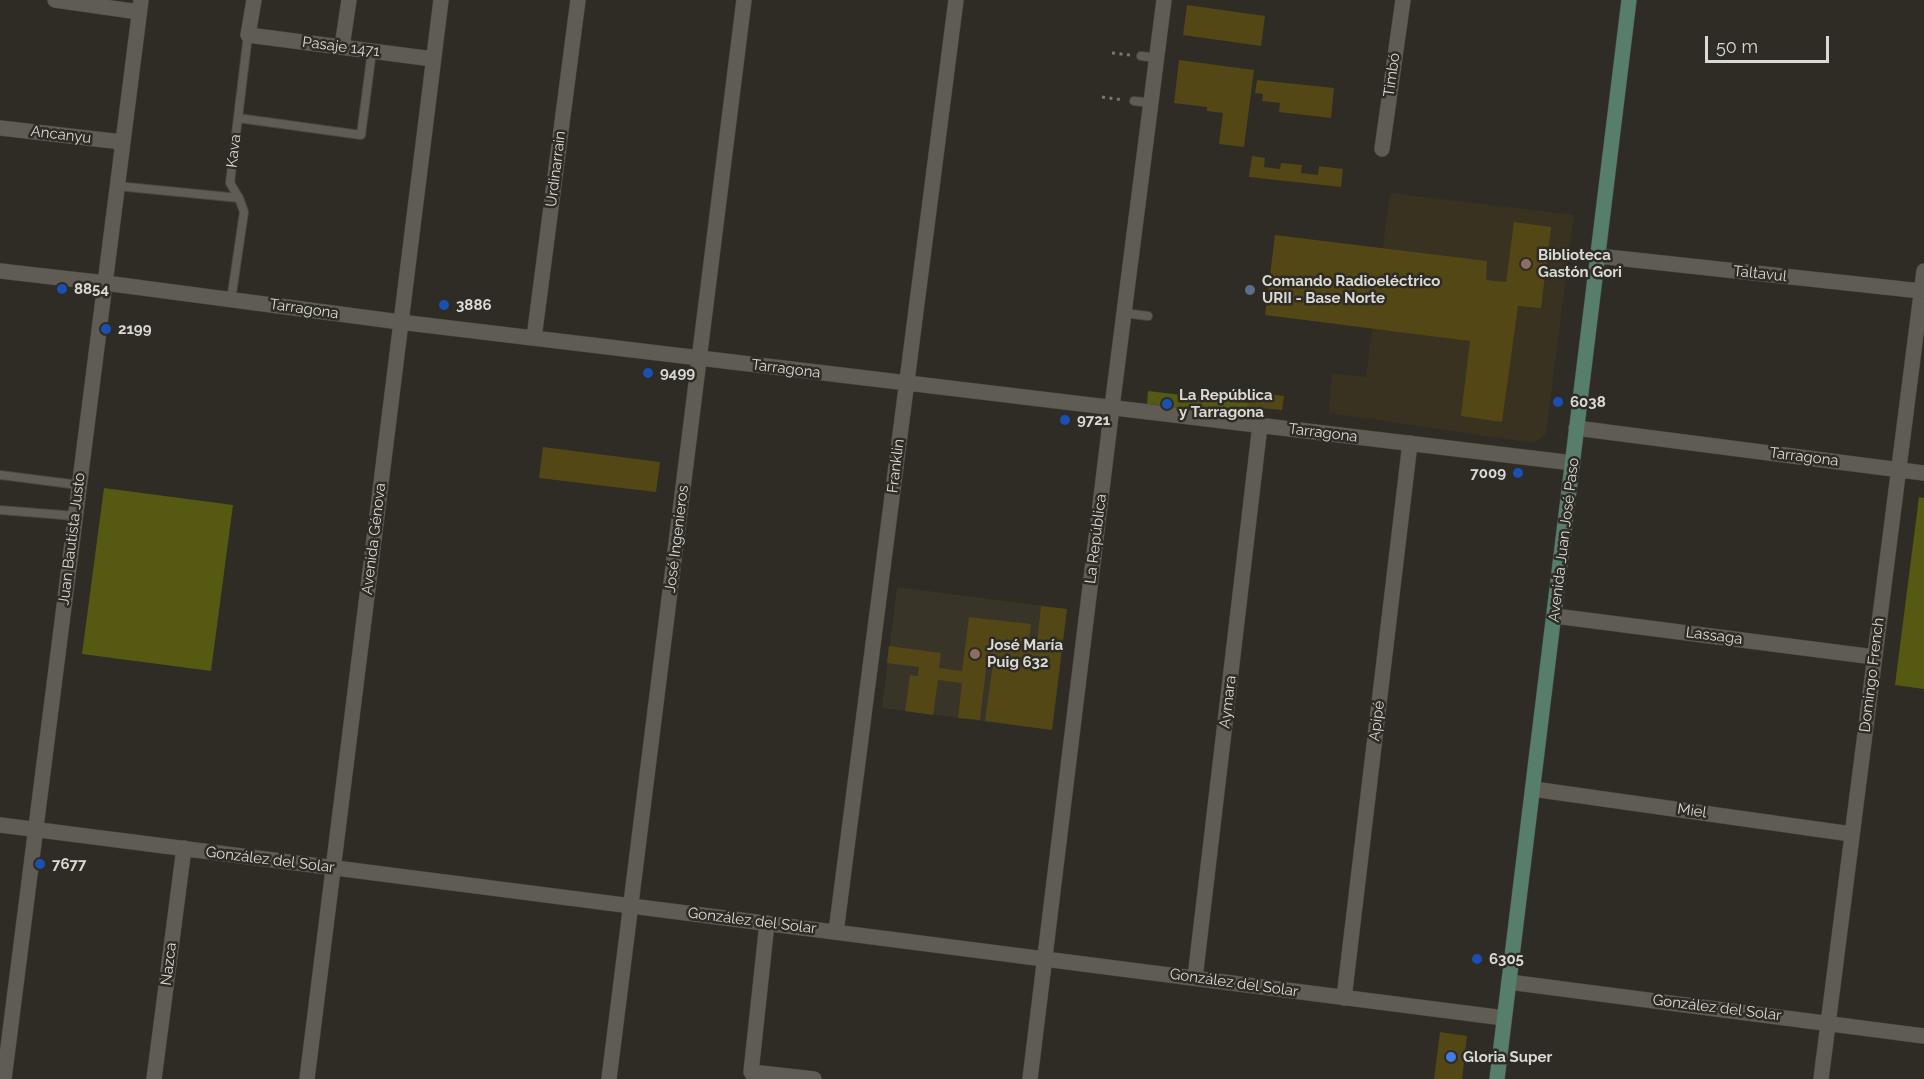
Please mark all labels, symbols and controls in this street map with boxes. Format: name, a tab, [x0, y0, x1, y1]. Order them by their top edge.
scale bar	[1708, 24, 1832, 62]
street label: Pasaje 1471	[301, 33, 381, 61]
text: 50 m	[1716, 36, 1758, 57]
street label: Timbó	[1380, 52, 1404, 98]
street label: Ancanyu	[30, 122, 92, 148]
street label: Urdinarrain	[542, 130, 570, 208]
street label: Kava	[223, 133, 245, 169]
place label: Biblioteca Gastón Gori	[1538, 246, 1622, 281]
marker: Biblioteca Gastón Gori	[1519, 257, 1533, 271]
street label: Taltavul	[1732, 262, 1788, 286]
place label: Comando Radioeléctrico URII - Base Norte	[1262, 272, 1440, 307]
place label: 8854	[74, 280, 109, 298]
marker: 8854	[55, 282, 69, 296]
marker: Comando Radioeléctrico URII - Base Norte	[1243, 283, 1257, 297]
street label: Tarragona	[268, 295, 340, 323]
place label: 3886	[456, 296, 492, 314]
marker: 3886	[437, 298, 451, 312]
place label: 2199	[118, 320, 152, 338]
marker: 2199	[99, 322, 113, 336]
street label: Tarragona	[750, 356, 822, 382]
place label: 9499	[660, 364, 695, 382]
marker: 9499	[641, 366, 655, 380]
place label: La República y Tarragona	[1179, 386, 1273, 421]
place label: 6038	[1570, 393, 1606, 411]
marker: 6038	[1551, 395, 1565, 409]
marker: La República y Tarragona	[1160, 397, 1174, 411]
place label: 9721	[1077, 411, 1110, 429]
marker: 9721	[1058, 413, 1072, 427]
street label: Tarragona	[1287, 420, 1359, 446]
street label: Franklin	[884, 438, 908, 494]
street label: Tarragona	[1768, 444, 1840, 470]
street label: Avenida Juan José Paso	[1545, 457, 1583, 623]
place label: 7009	[1470, 464, 1506, 482]
marker: 7009	[1511, 466, 1525, 480]
street label: Juan Bautista Justo	[55, 472, 89, 606]
street label: Avenida Génova	[358, 482, 390, 596]
street label: José Ingenieros	[661, 484, 693, 594]
street label: La República	[1082, 493, 1110, 585]
street label: Domingo French	[1856, 617, 1888, 733]
street label: Lassaga	[1685, 624, 1743, 648]
place label: José María Puig 632	[987, 636, 1063, 671]
marker: José María Puig 632	[968, 647, 982, 661]
street label: Aymara	[1216, 675, 1240, 729]
street label: Apipé	[1366, 700, 1388, 742]
street label: Miel	[1676, 800, 1708, 822]
street label: González del Solar	[205, 843, 335, 877]
place label: 7677	[52, 855, 86, 873]
marker: 7677	[33, 857, 47, 871]
street label: González del Solar	[687, 904, 817, 938]
street label: Nazca	[157, 941, 181, 987]
place label: 6305	[1489, 950, 1524, 968]
marker: 6305	[1470, 952, 1484, 966]
street label: González del Solar	[1169, 965, 1299, 1001]
street label: González del Solar	[1652, 991, 1782, 1025]
place label: Gloria Super	[1463, 1048, 1552, 1066]
marker: Gloria Super	[1444, 1050, 1458, 1064]

